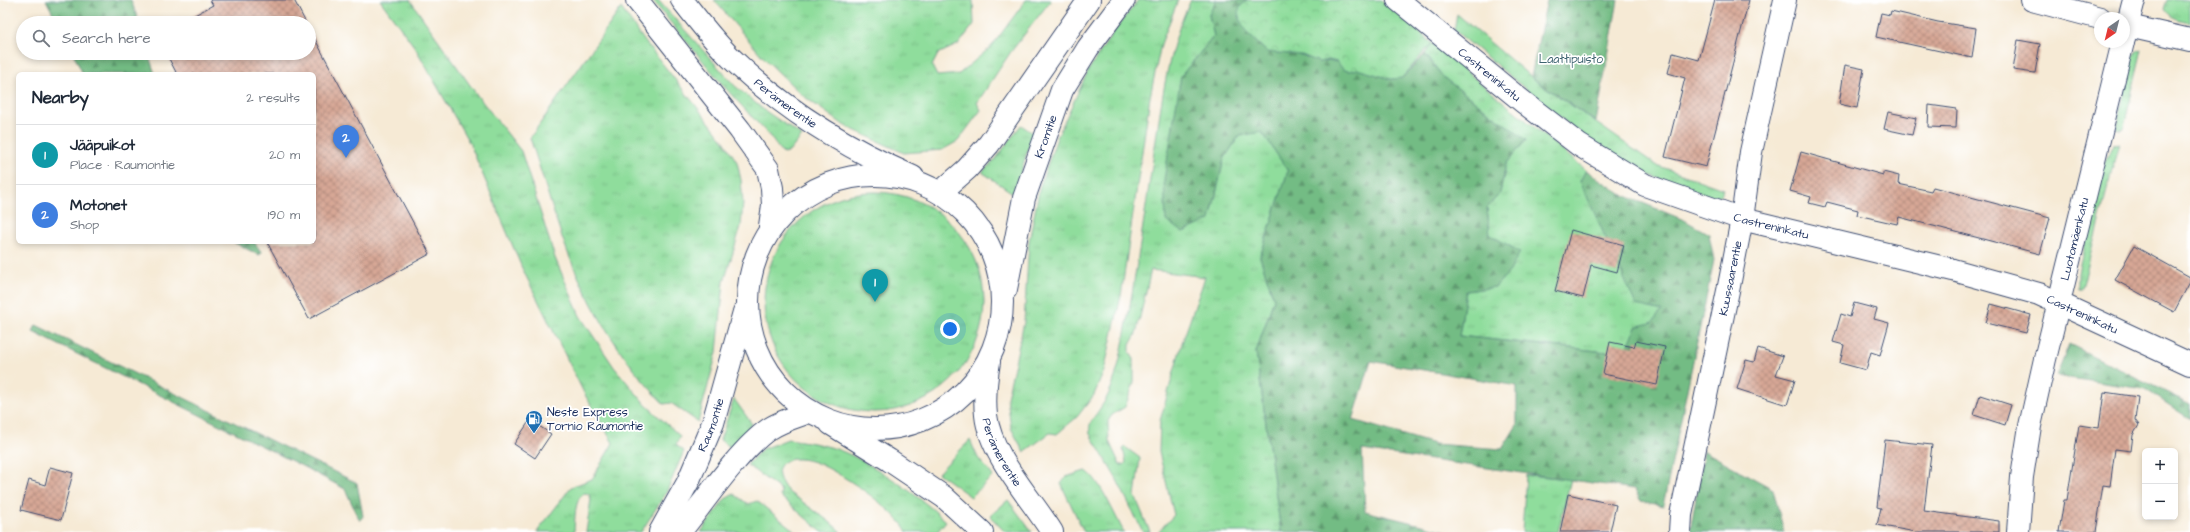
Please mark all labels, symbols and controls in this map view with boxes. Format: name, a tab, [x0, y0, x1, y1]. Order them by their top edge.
north arrow	[2094, 12, 2130, 48]
search box	[16, 16, 316, 60]
icon: search	[30, 27, 52, 49]
text: Search here	[62, 28, 151, 49]
street label: Castreninkatu	[1454, 44, 1525, 105]
park label: Laattipuisto	[1539, 51, 1603, 68]
street label: Perämerentie	[750, 74, 821, 133]
text: Nearby	[32, 86, 89, 110]
text: 2 results	[246, 89, 300, 107]
street label: Kromitie	[1030, 112, 1061, 161]
pin: 2	[333, 125, 359, 158]
text: Jääpuikot	[70, 135, 135, 156]
text: 1	[44, 146, 46, 164]
text: 20 m	[269, 146, 300, 164]
text: Place · Raumontie	[70, 156, 175, 174]
text: Motonet	[70, 195, 127, 216]
street label: Luotomäenkatu	[2056, 196, 2093, 282]
text: 2	[41, 206, 49, 224]
text: 190 m	[267, 206, 300, 224]
street label: Castreninkatu	[1731, 208, 1811, 243]
text: Shop	[70, 216, 99, 234]
street label: Kuussaarentie	[1715, 239, 1746, 317]
pin: 1	[862, 269, 888, 302]
street label: Castreninkatu	[2044, 290, 2121, 338]
your location	[940, 319, 960, 339]
street label: Raumontie	[693, 396, 728, 454]
place label: Neste Express Tornio Raumontie	[547, 404, 644, 435]
fuel station icon: Neste Express Tornio Raumontie	[524, 409, 544, 434]
street label: Perämerentie	[978, 417, 1026, 490]
map controls	[2142, 448, 2178, 520]
button: +	[2142, 448, 2178, 484]
button: −	[2142, 484, 2178, 520]

